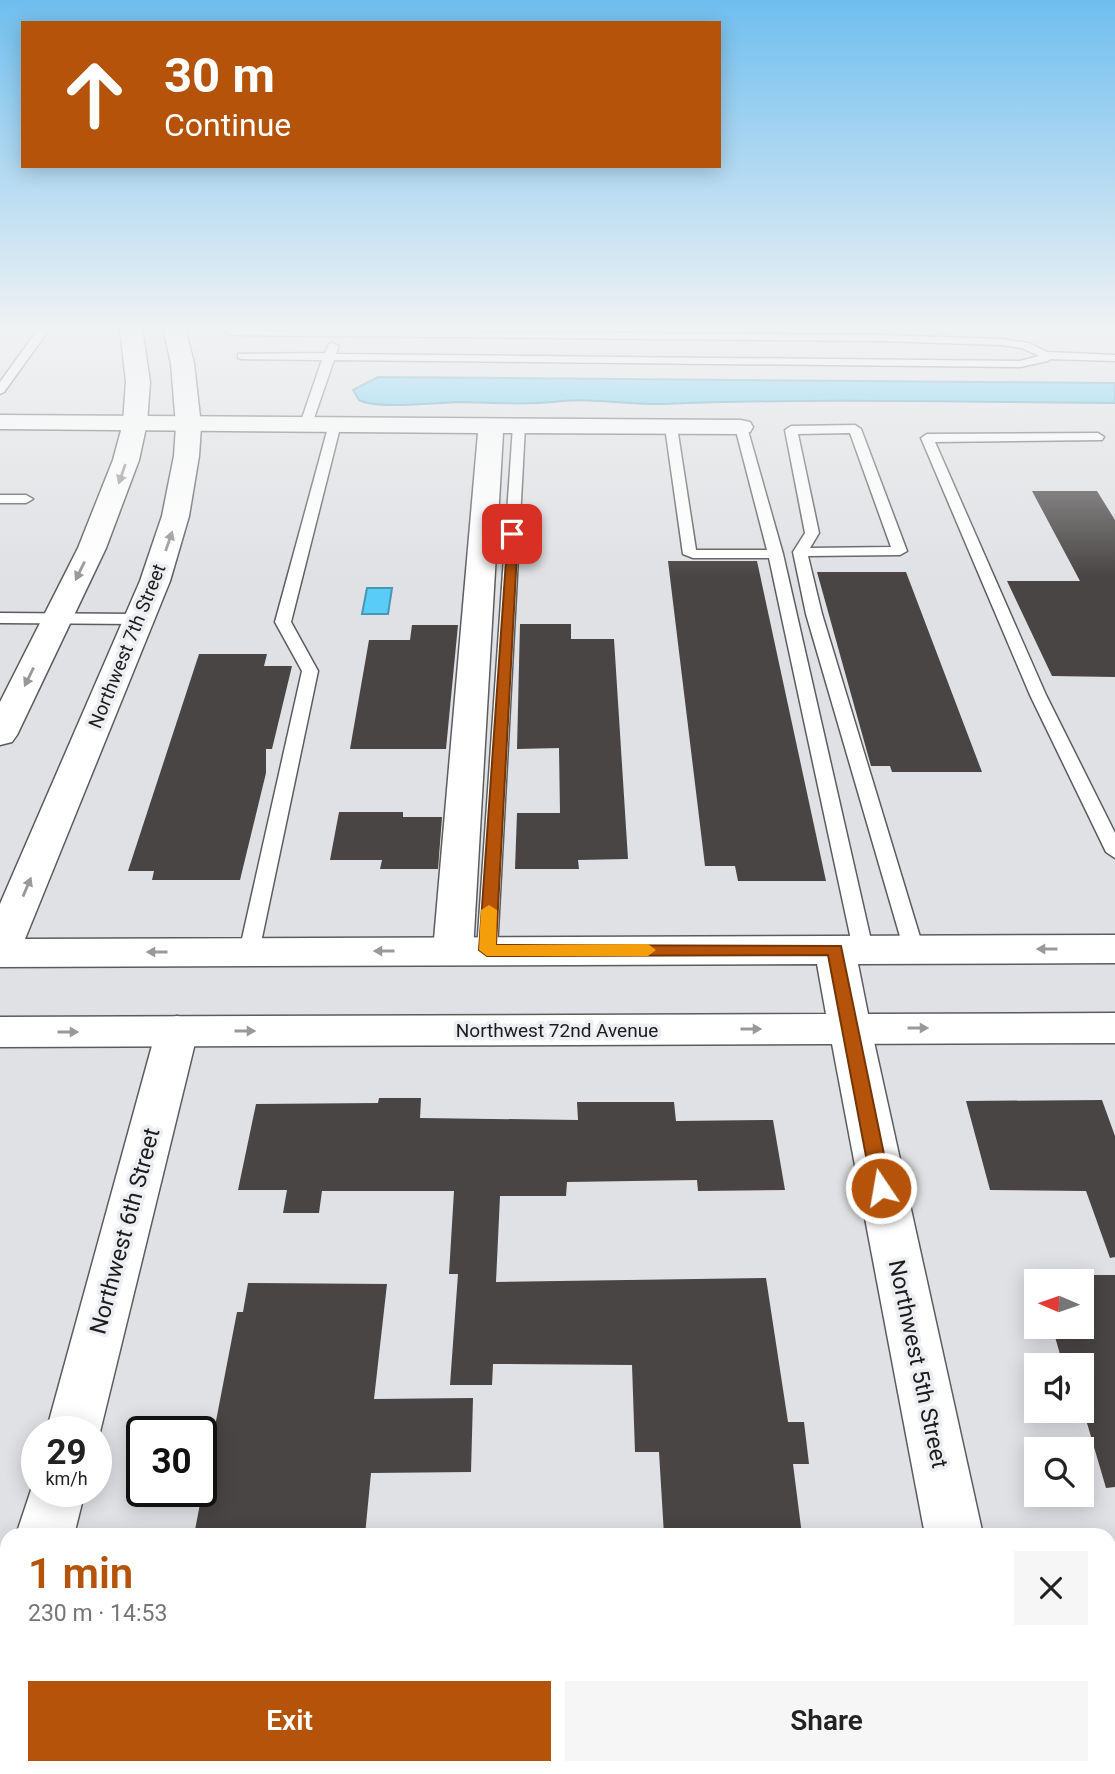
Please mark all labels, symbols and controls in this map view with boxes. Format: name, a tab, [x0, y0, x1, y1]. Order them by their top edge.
text: 30 m	[164, 47, 275, 104]
icon: ahead	[49, 49, 140, 140]
text: Continue	[164, 106, 291, 144]
one-way arrow	[116, 463, 127, 484]
pin	[482, 504, 542, 564]
icon: arrive	[493, 515, 531, 553]
one-way arrow	[164, 530, 175, 551]
street label: Northwest 7th Street	[84, 560, 170, 732]
one-way arrow	[75, 561, 86, 581]
one-way arrow	[23, 667, 34, 687]
one-way arrow	[21, 877, 32, 898]
one-way arrow	[1036, 943, 1058, 955]
one-way arrow	[373, 945, 395, 957]
one-way arrow	[146, 946, 168, 958]
street label: Northwest 72nd Avenue	[456, 1019, 658, 1042]
one-way arrow	[907, 1022, 929, 1034]
one-way arrow	[741, 1023, 763, 1035]
one-way arrow	[234, 1025, 256, 1037]
one-way arrow	[57, 1026, 79, 1038]
street label: Northwest 6th Street	[85, 1125, 165, 1337]
position arrow	[844, 1151, 918, 1225]
street label: Northwest 5th Street	[883, 1257, 953, 1471]
north arrow	[1024, 1269, 1094, 1339]
map controls	[1024, 1269, 1094, 1507]
button: sound	[1024, 1353, 1094, 1423]
speed limit sign: 30	[126, 1416, 217, 1507]
text: 29	[46, 1432, 87, 1473]
button: search	[1024, 1437, 1094, 1507]
text: km/h	[45, 1468, 88, 1489]
text: 1 min	[28, 1549, 133, 1598]
button: close	[1014, 1551, 1088, 1625]
text: 230 m · 14:53	[28, 1600, 167, 1627]
button: Exit	[28, 1681, 551, 1761]
button: Share	[565, 1681, 1088, 1761]

